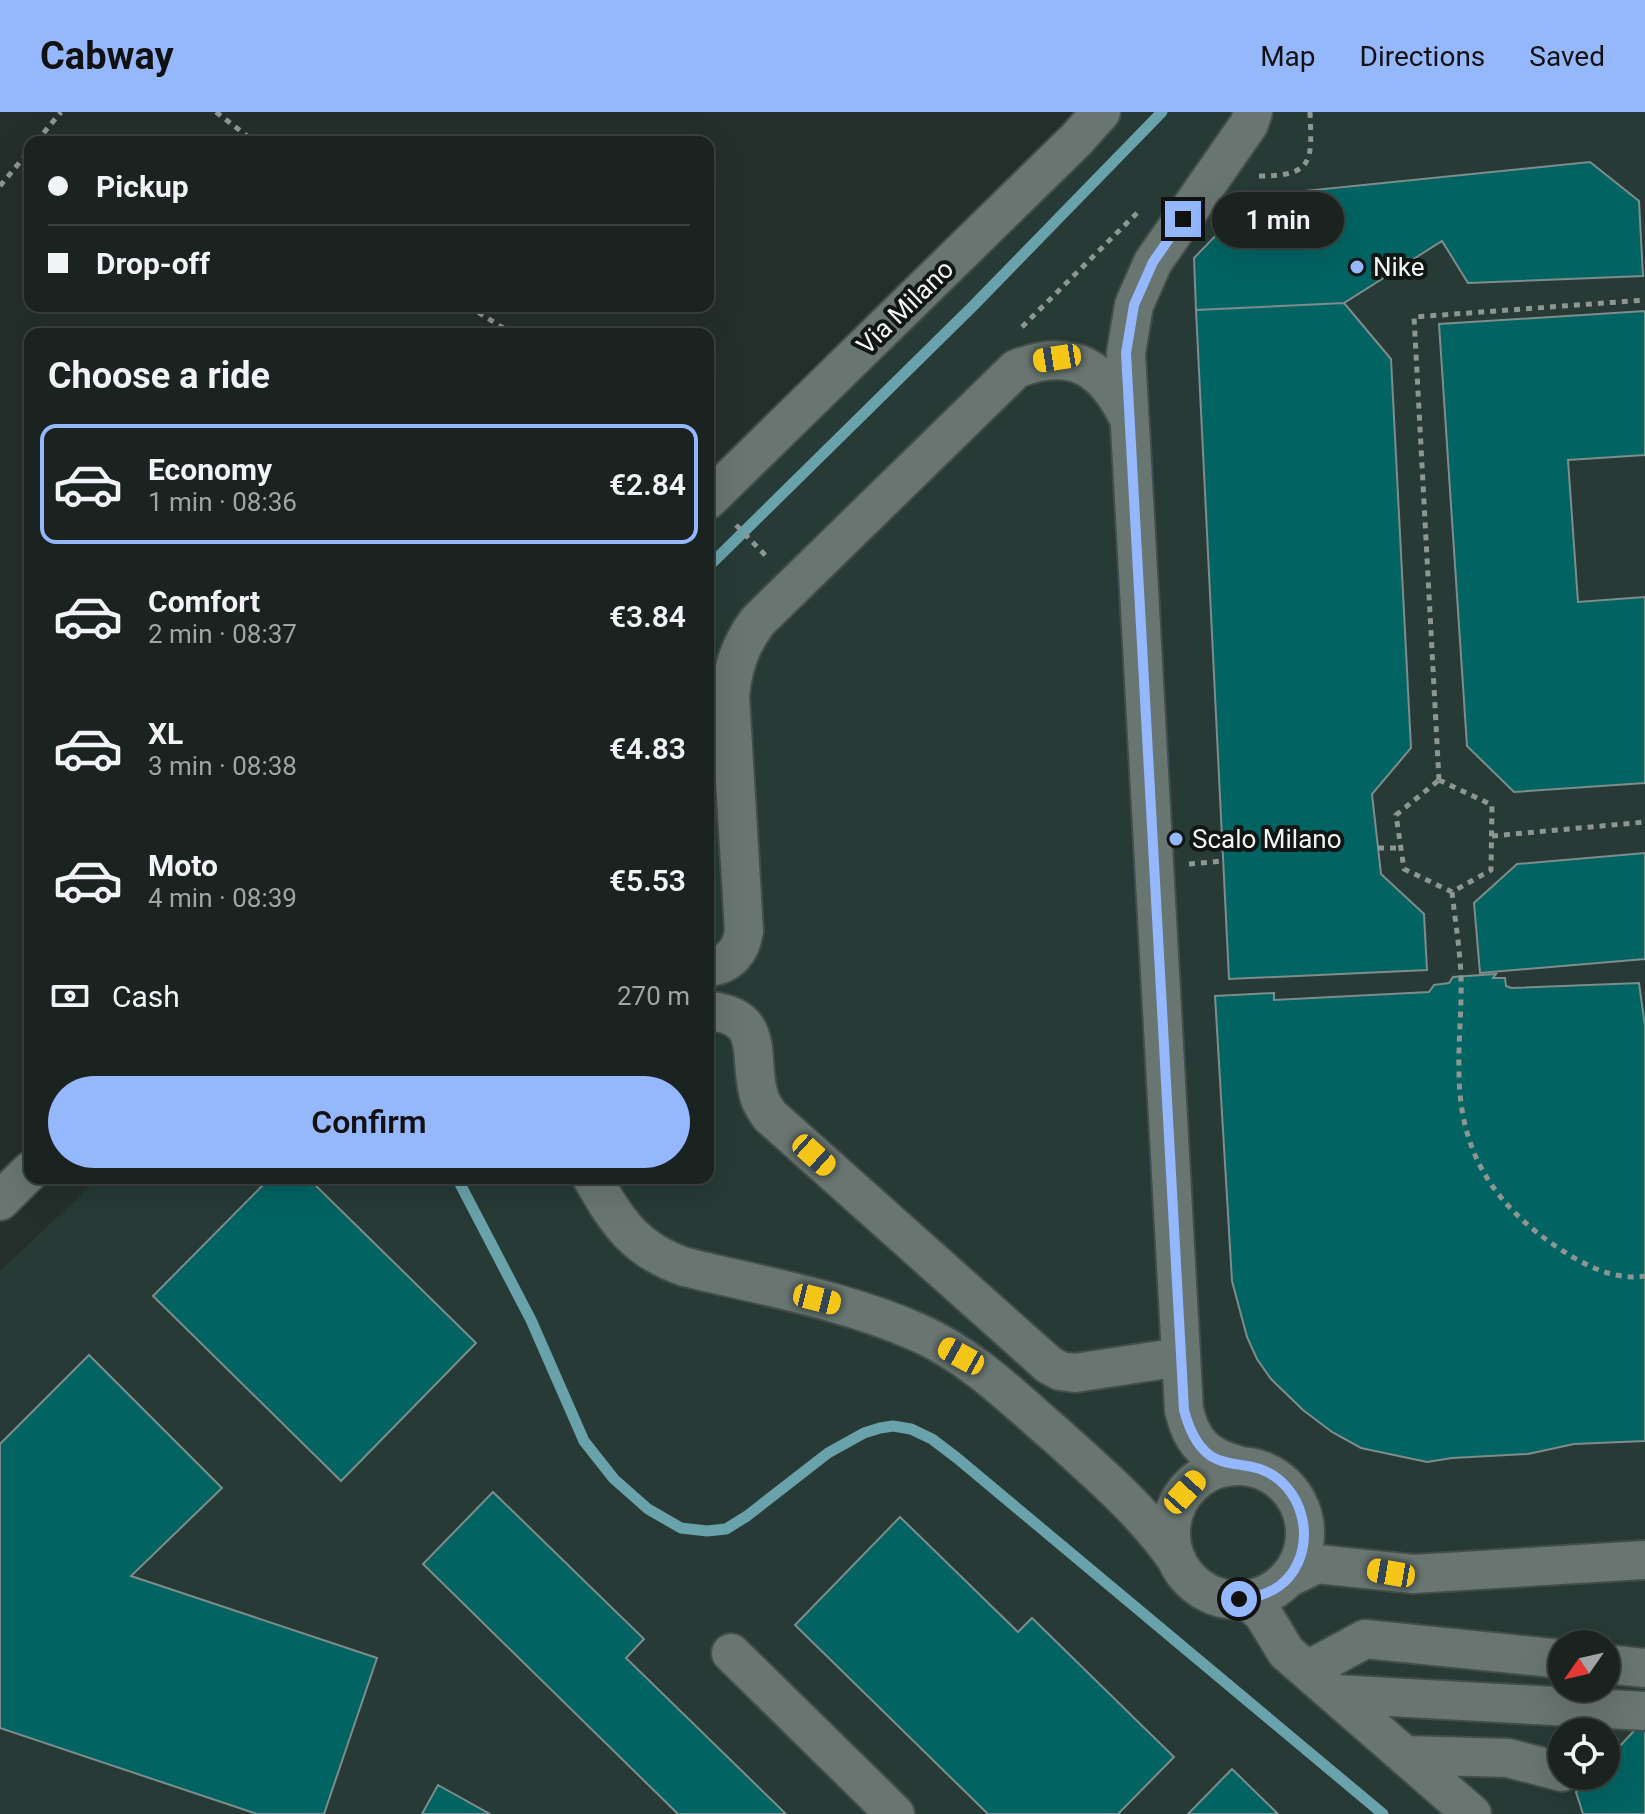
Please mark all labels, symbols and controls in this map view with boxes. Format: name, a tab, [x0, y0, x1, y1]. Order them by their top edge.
text: Cabway	[40, 34, 174, 78]
text: Map	[1260, 40, 1316, 73]
text: Directions	[1360, 40, 1485, 73]
text: Saved	[1529, 40, 1605, 73]
text: Pickup	[96, 169, 189, 204]
callout: 1 min	[1211, 191, 1343, 247]
route end	[1165, 201, 1201, 237]
text: 1 min	[1245, 205, 1311, 235]
text: Drop-off	[96, 246, 210, 281]
place label: Nike	[1373, 252, 1425, 282]
street label: Via Milano	[851, 254, 959, 360]
marker: Nike	[1348, 258, 1366, 276]
car	[1031, 342, 1083, 374]
text: Choose a ride	[48, 355, 270, 397]
icon: car	[52, 448, 124, 520]
text: Economy	[148, 452, 272, 487]
text: €2.84	[609, 467, 686, 502]
text: 1 min · 08:36	[148, 487, 297, 517]
icon: car	[52, 580, 124, 652]
text: Comfort	[148, 584, 260, 619]
text: €3.84	[609, 599, 686, 634]
text: 2 min · 08:37	[148, 619, 297, 649]
icon: car	[52, 712, 124, 784]
text: XL	[148, 716, 183, 751]
text: €4.83	[609, 731, 686, 766]
text: 3 min · 08:38	[148, 751, 297, 781]
place label: Scalo Milano	[1192, 824, 1341, 854]
marker: Scalo Milano	[1167, 830, 1185, 848]
icon: car	[52, 844, 124, 916]
text: Moto	[148, 848, 218, 883]
text: €5.53	[609, 863, 686, 898]
text: 4 min · 08:39	[148, 883, 297, 913]
icon: cash	[48, 974, 92, 1018]
text: Cash	[112, 979, 180, 1014]
text: 270 m	[617, 981, 690, 1011]
button: Confirm	[48, 1076, 690, 1168]
car	[788, 1130, 840, 1180]
car	[791, 1282, 843, 1316]
car	[934, 1334, 988, 1378]
car	[1160, 1466, 1210, 1518]
car	[1365, 1557, 1417, 1589]
route start	[1221, 1581, 1257, 1617]
north arrow	[1548, 1630, 1620, 1702]
map controls	[1548, 1630, 1620, 1790]
button: locate	[1548, 1718, 1620, 1790]

